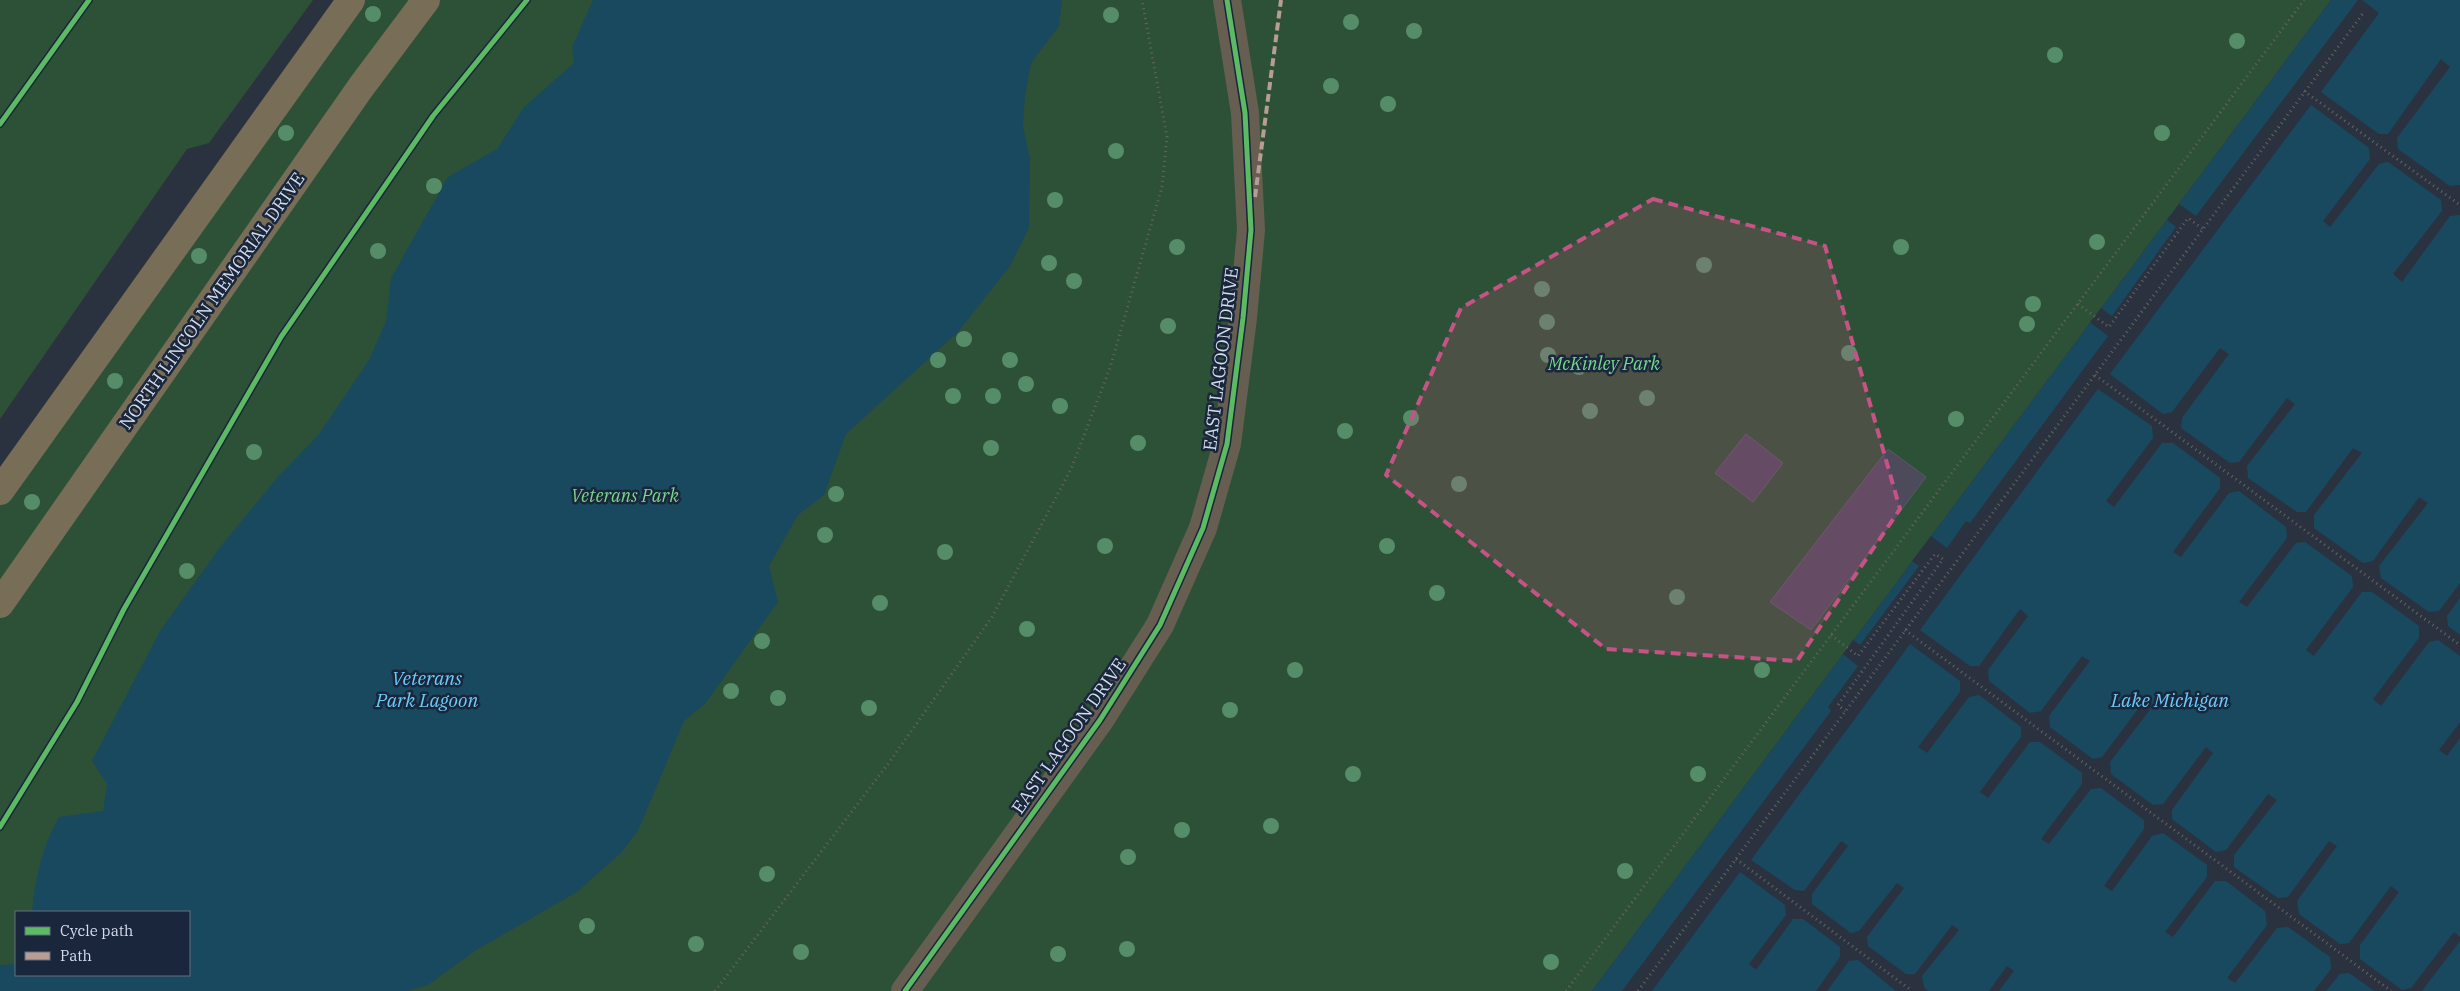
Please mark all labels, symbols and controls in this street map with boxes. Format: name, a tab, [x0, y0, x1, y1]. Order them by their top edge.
street label: NORTH LINCOLN MEMORIAL DRIVE	[114, 168, 310, 434]
street label: EAST LAGOON DRIVE	[1198, 266, 1243, 452]
park label: McKinley Park	[1547, 352, 1661, 375]
park label: Veterans Park	[571, 484, 679, 507]
street label: EAST LAGOON DRIVE	[1006, 653, 1131, 818]
water label: Veterans Park Lagoon	[375, 666, 478, 712]
water label: Lake Michigan	[2110, 688, 2229, 712]
legend	[15, 911, 190, 976]
text: Cycle path	[60, 921, 133, 940]
text: Path	[60, 946, 92, 965]

